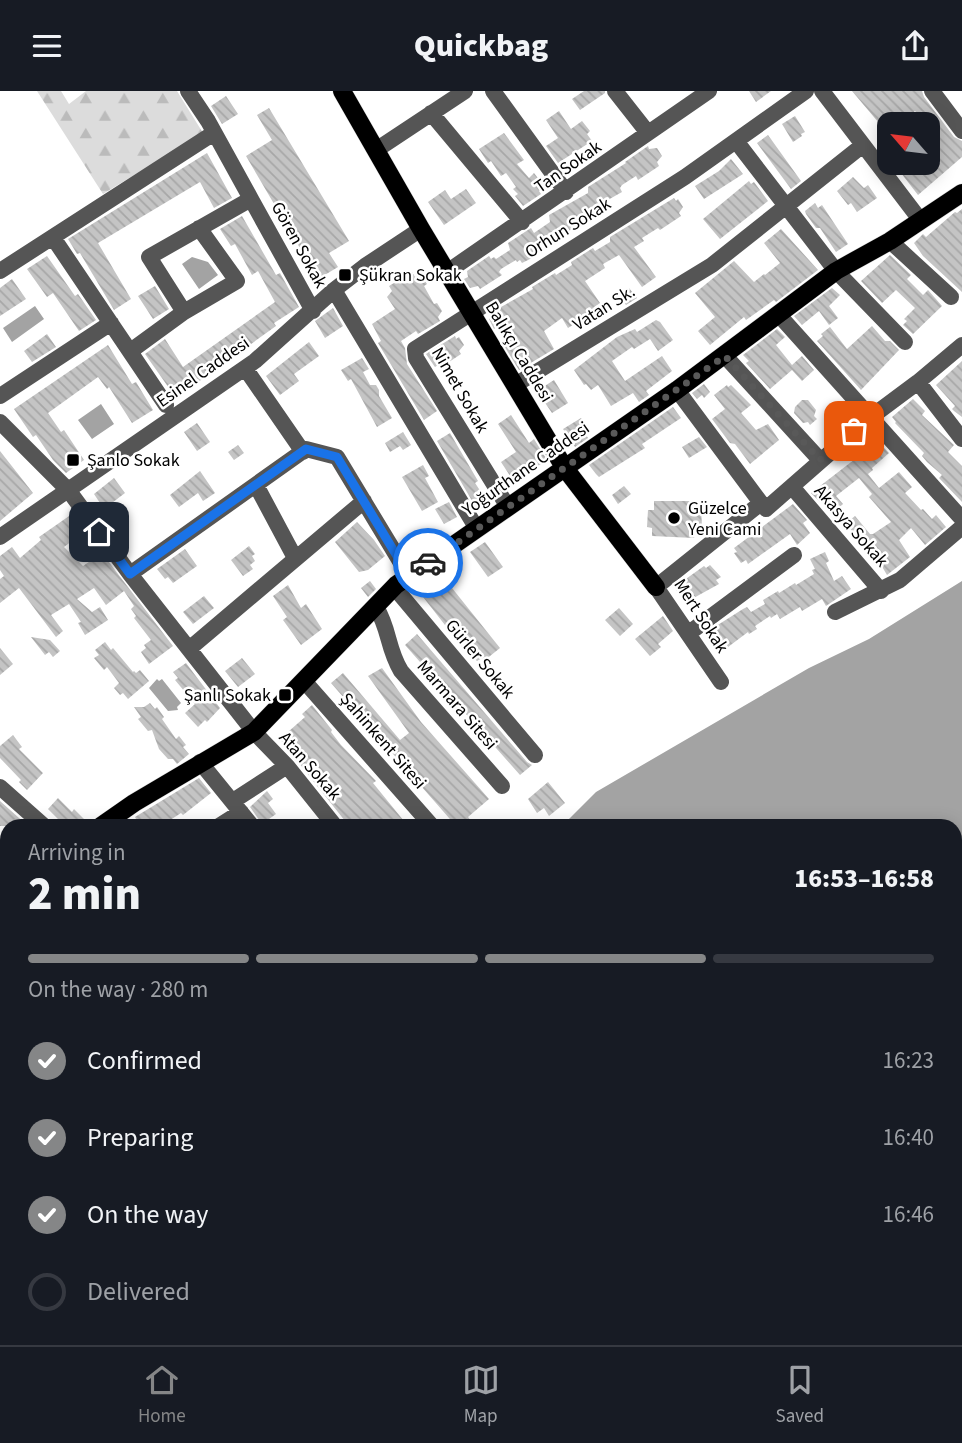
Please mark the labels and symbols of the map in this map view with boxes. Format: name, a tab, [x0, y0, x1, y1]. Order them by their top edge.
north arrow	[877, 112, 940, 175]
street label: Tan Sokak	[529, 135, 607, 199]
street label: Orhun Sokak	[520, 192, 616, 264]
street label: Gören Sokak	[265, 197, 333, 293]
place label: Şükran Sokak	[359, 263, 462, 288]
marker: Şükran Sokak	[337, 267, 353, 283]
street label: Vatan Sk.	[568, 279, 640, 337]
street label: Balıkçı Caddesi	[479, 297, 559, 407]
street label: Esinel Caddesi	[151, 331, 255, 413]
street label: Nimet Sokak	[425, 342, 495, 438]
pin	[824, 401, 884, 461]
street label: Yoğurthane Caddesi	[456, 416, 595, 523]
place label: Şanlo Sokak	[87, 448, 180, 473]
marker: Şanlo Sokak	[65, 452, 81, 468]
street label: Akasya Sokak	[808, 479, 894, 573]
place label: Güzelce Yeni Cami	[687, 496, 761, 542]
pin	[69, 502, 129, 562]
marker: Güzelce Yeni Cami	[666, 510, 682, 526]
courier	[393, 528, 463, 598]
street label: Mert Sokak	[668, 574, 734, 658]
street label: Gürler Sokak	[439, 614, 521, 704]
street label: Marmara Sitesi	[411, 655, 503, 755]
place label: Şanlı Sokak	[184, 683, 271, 708]
marker: Şanlı Sokak	[277, 687, 293, 703]
street label: Şahinkent Sitesi	[334, 687, 432, 795]
street label: Atan Sokak	[273, 726, 347, 806]

